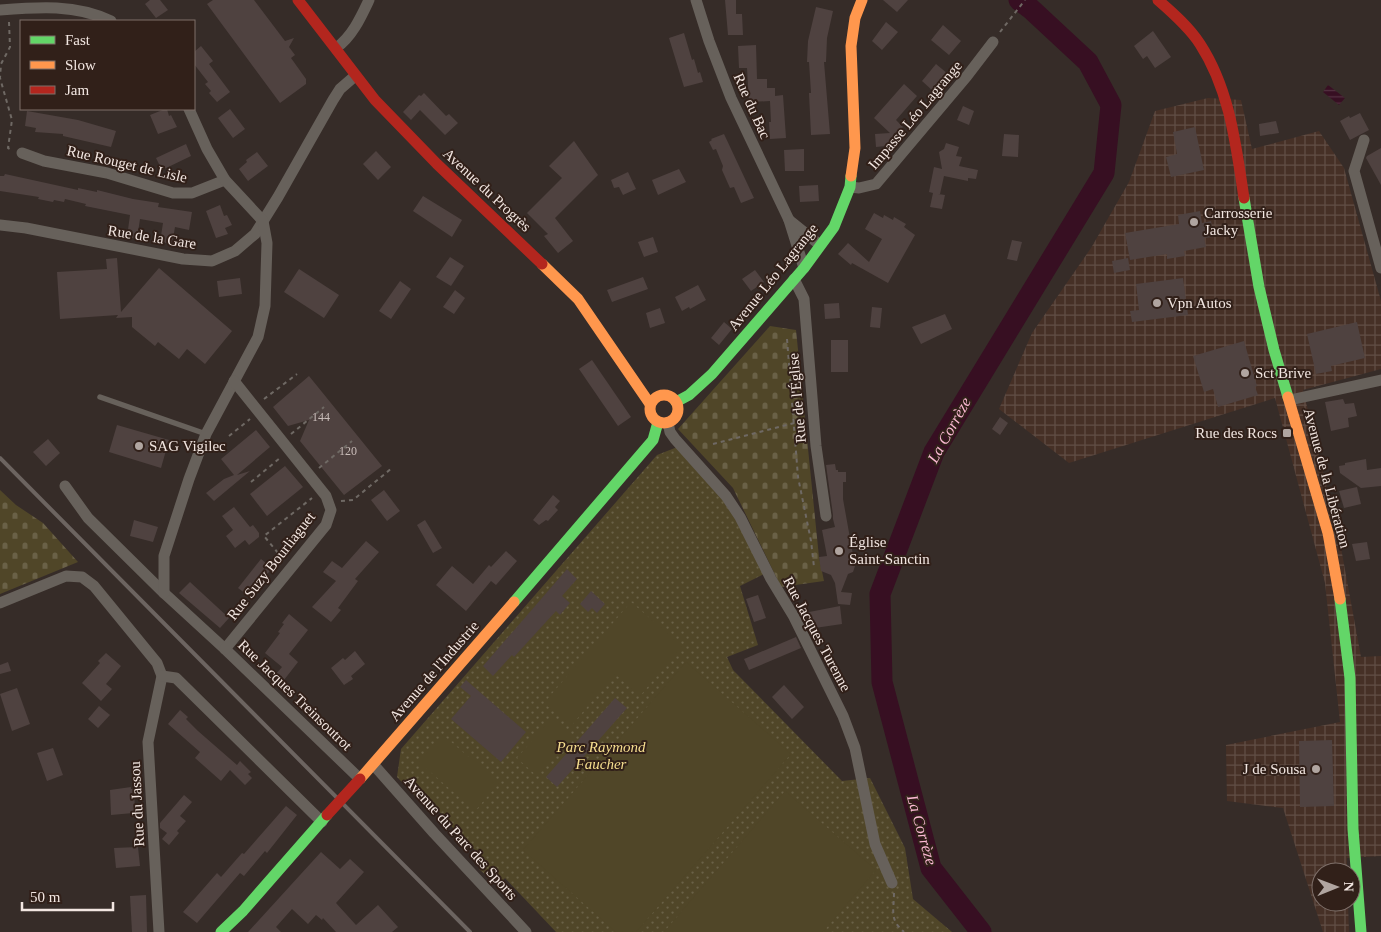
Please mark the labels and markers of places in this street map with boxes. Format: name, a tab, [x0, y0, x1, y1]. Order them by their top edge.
place label: Carrosserie Jacky	[1204, 205, 1273, 238]
marker: Carrosserie Jacky	[1188, 216, 1200, 228]
place label: Vpn Autos	[1167, 295, 1232, 311]
marker: Vpn Autos	[1151, 297, 1163, 309]
place label: Sct Brive	[1255, 365, 1312, 381]
marker: Sct Brive	[1239, 367, 1251, 379]
place label: Rue des Rocs	[1195, 425, 1277, 441]
marker: Rue des Rocs	[1281, 427, 1293, 439]
place label: SAG Vigilec	[149, 438, 226, 454]
marker: SAG Vigilec	[133, 440, 145, 452]
place label: Église Saint-Sanctin	[849, 534, 930, 567]
marker: Église Saint-Sanctin	[833, 545, 845, 557]
place label: J de Sousa	[1243, 761, 1306, 777]
marker: J de Sousa	[1310, 763, 1322, 775]

